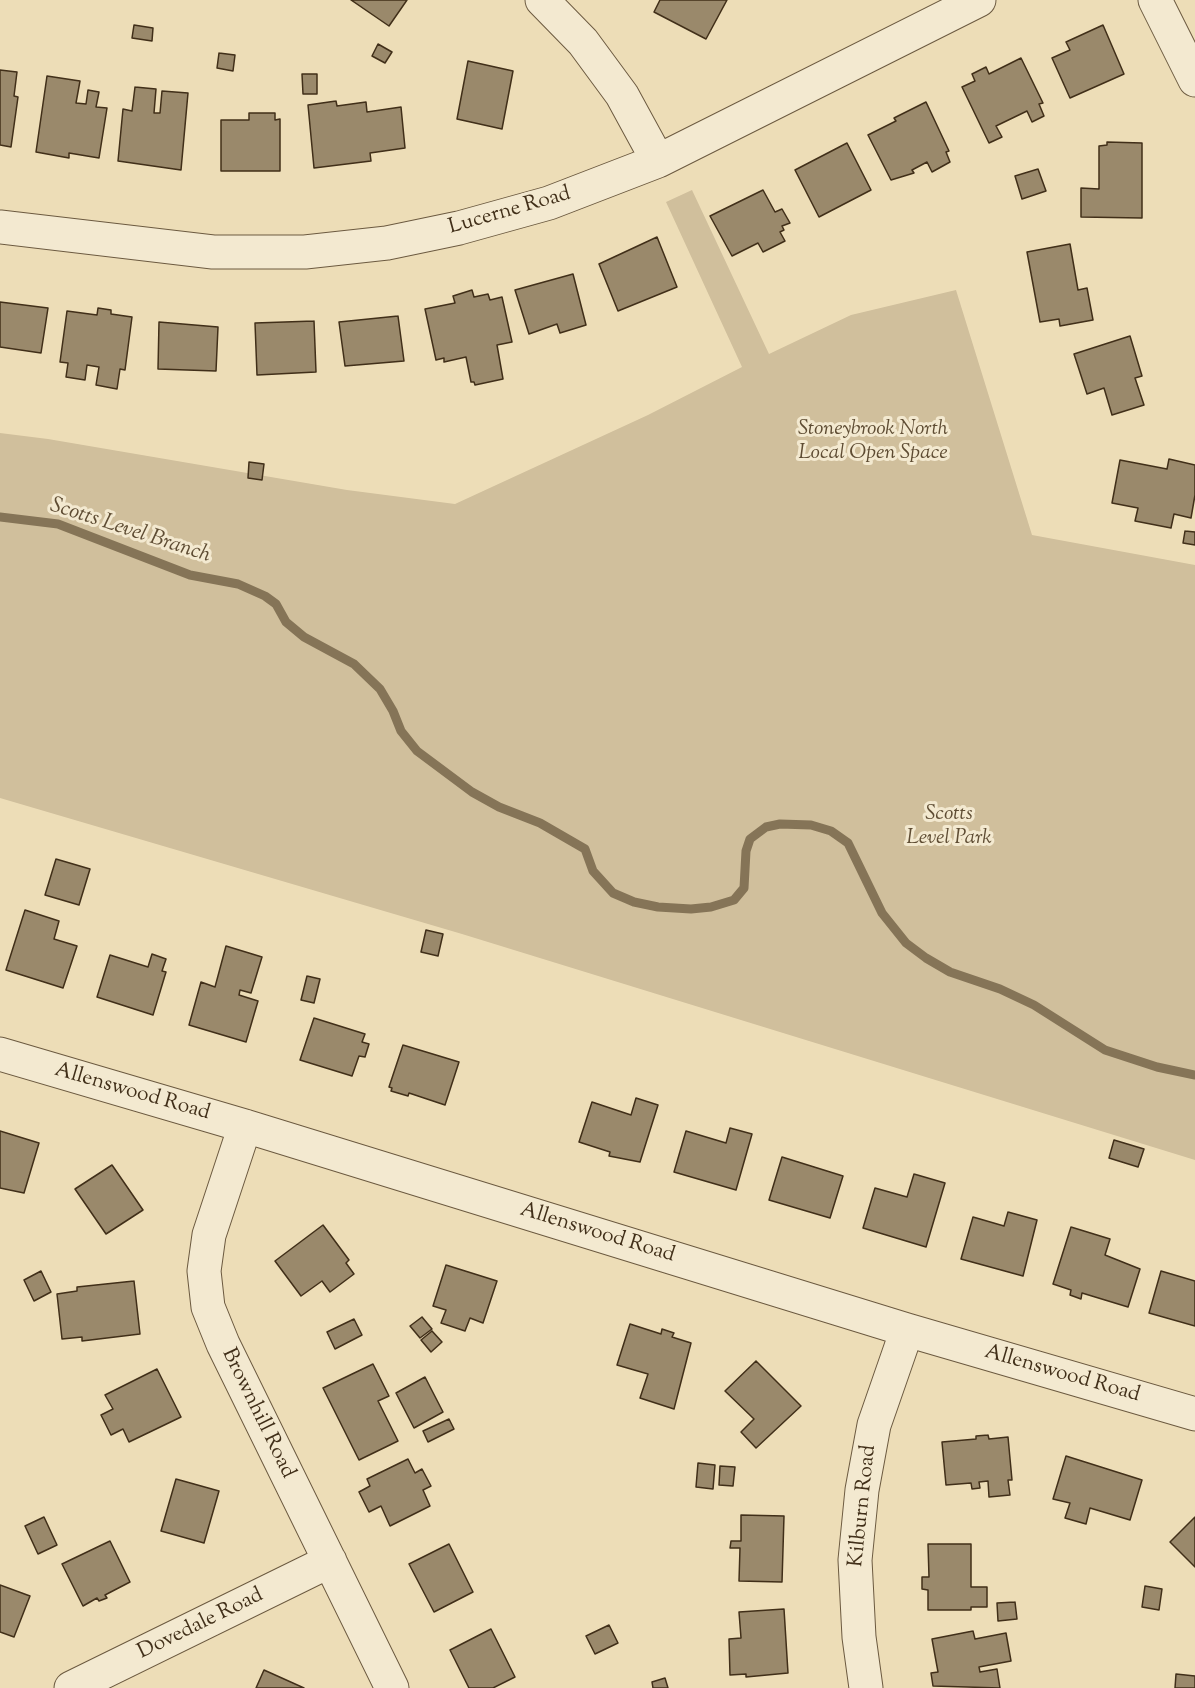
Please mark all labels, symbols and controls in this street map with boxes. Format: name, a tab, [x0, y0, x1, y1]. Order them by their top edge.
street label: Lucerne Road	[446, 183, 574, 241]
park label: Stoneybrook North Local Open Space	[798, 417, 948, 467]
water label: Scotts Level Branch	[46, 494, 214, 570]
park label: Scotts Level Park	[906, 802, 992, 852]
street label: Allenswood Road	[51, 1059, 213, 1127]
street label: Allenswood Road	[517, 1198, 677, 1270]
street label: Allenswood Road	[981, 1341, 1143, 1409]
street label: Brownhill Road	[215, 1345, 299, 1483]
street label: Kilburn Road	[845, 1444, 883, 1568]
street label: Dovedale Road	[134, 1584, 268, 1666]

